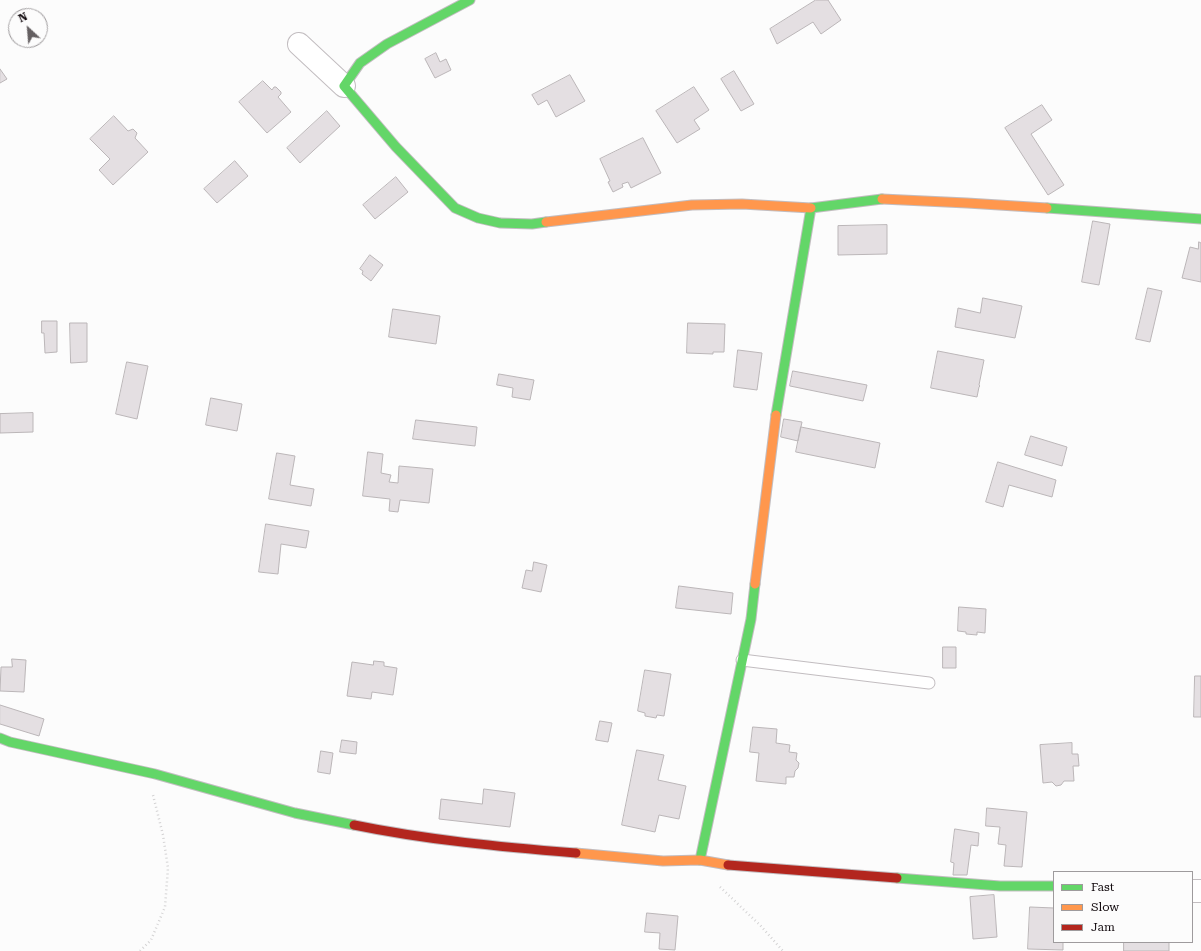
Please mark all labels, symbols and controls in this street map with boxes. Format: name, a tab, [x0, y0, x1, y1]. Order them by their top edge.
north arrow	[8, 8, 48, 48]
text: N	[16, 10, 30, 25]
legend	[1053, 871, 1193, 943]
text: Fast	[1091, 880, 1114, 894]
text: Slow	[1091, 900, 1119, 914]
text: Jam	[1091, 920, 1115, 934]

